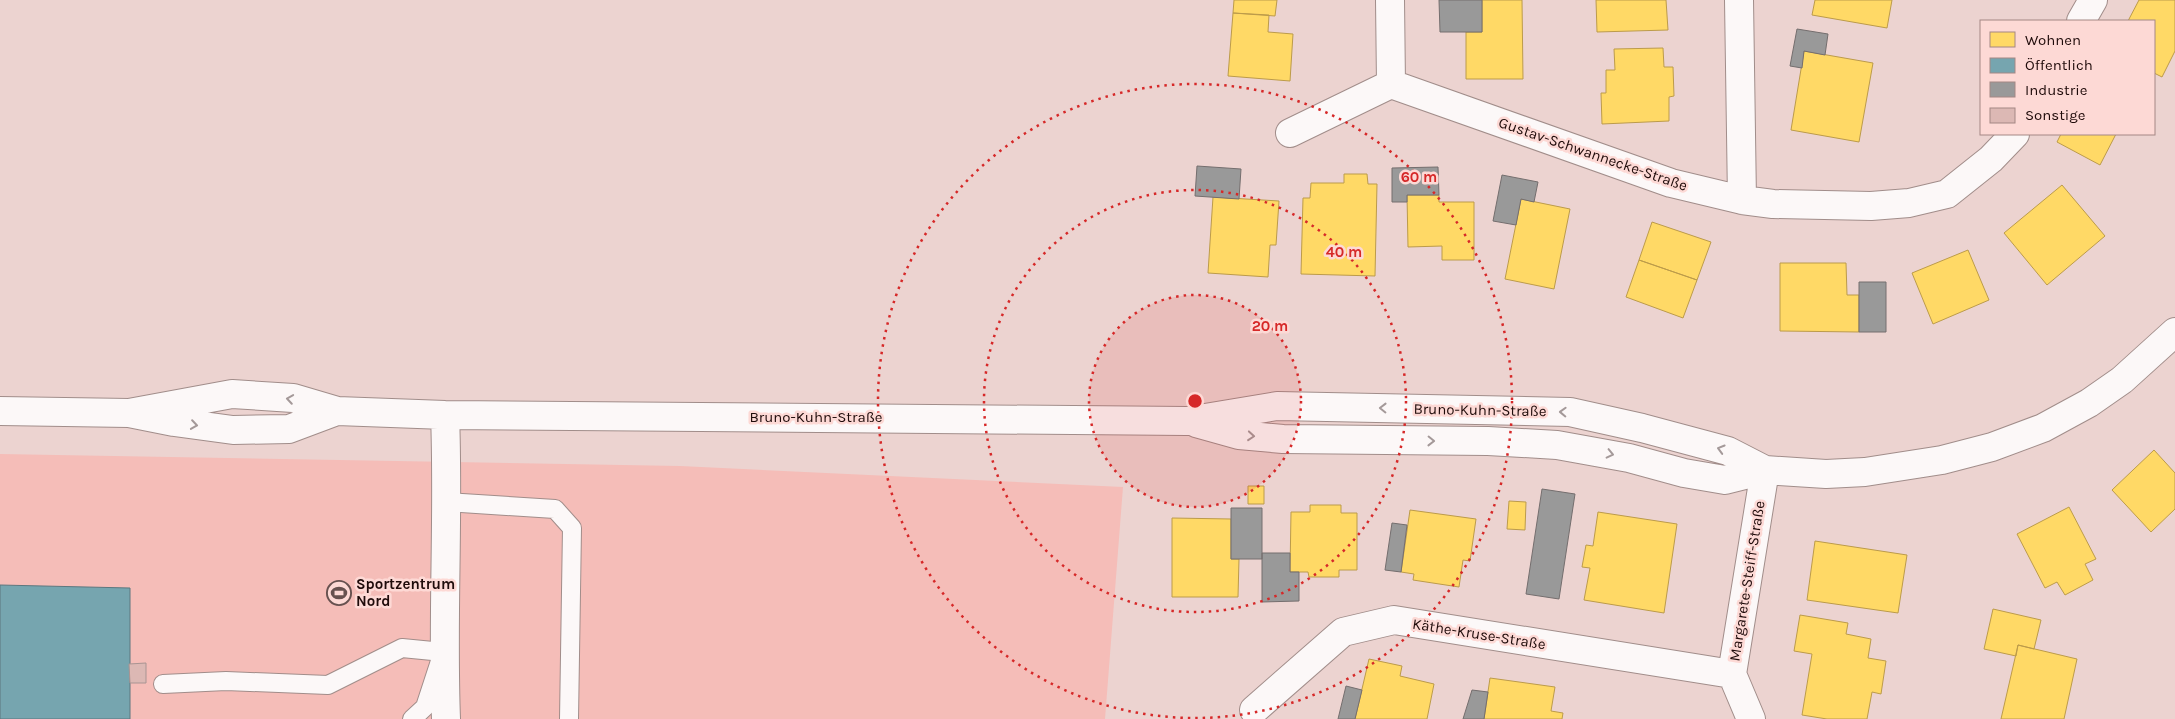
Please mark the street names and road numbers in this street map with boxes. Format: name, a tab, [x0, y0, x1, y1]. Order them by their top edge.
street label: Gustav-Schwannecke-Straße	[1496, 113, 1690, 195]
street label: Bruno-Kuhn-Straße	[1413, 400, 1547, 420]
street label: Bruno-Kuhn-Straße	[749, 408, 883, 426]
street label: Margarete-Steiff-Straße	[1725, 499, 1769, 663]
street label: Käthe-Kruse-Straße	[1411, 615, 1547, 653]

